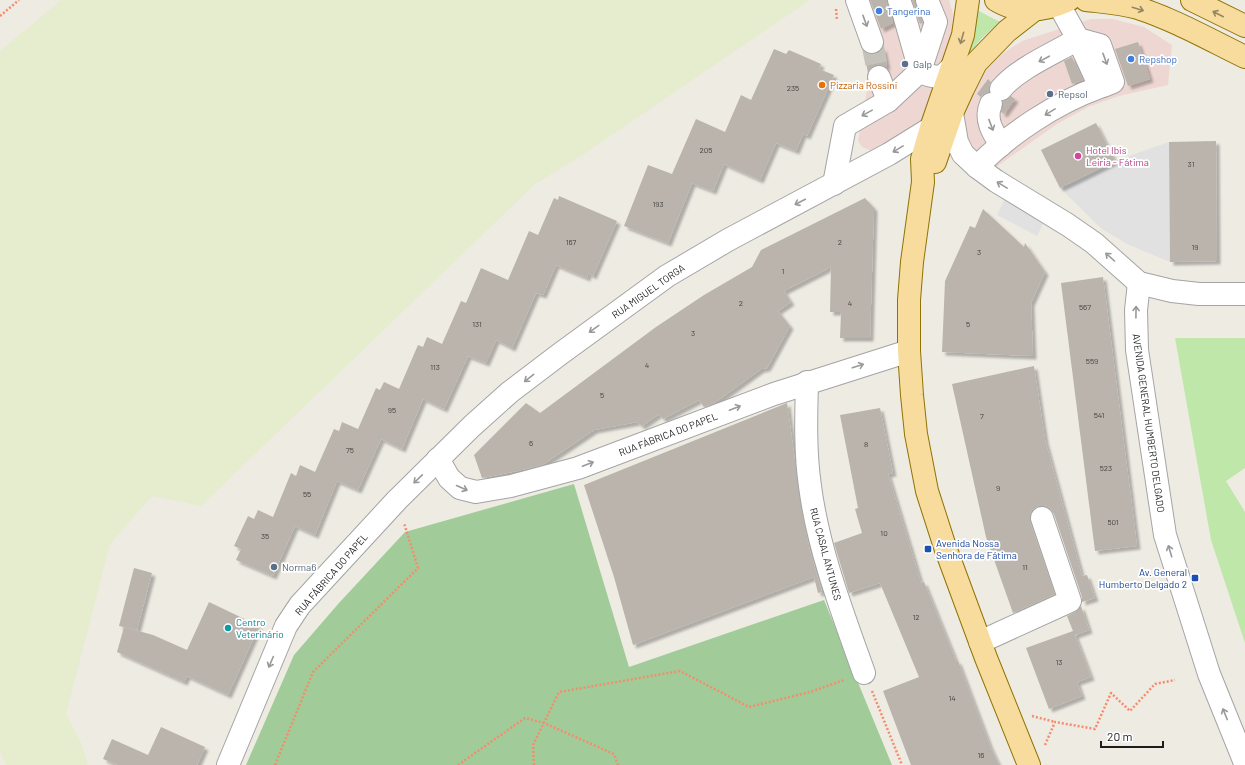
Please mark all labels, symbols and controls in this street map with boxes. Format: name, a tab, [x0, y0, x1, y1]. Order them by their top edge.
place label: Tangerina	[887, 5, 930, 17]
marker: Tangerina	[874, 6, 884, 16]
one-way arrow	[1131, 6, 1144, 13]
one-way arrow	[1213, 10, 1225, 17]
one-way arrow	[862, 14, 869, 27]
one-way arrow	[957, 32, 965, 45]
one-way arrow	[1102, 53, 1110, 65]
place label: Repshop	[1139, 53, 1177, 65]
marker: Repshop	[1126, 54, 1136, 64]
one-way arrow	[1039, 55, 1051, 63]
place label: Galp	[913, 58, 932, 70]
marker: Galp	[900, 59, 910, 69]
place label: Pizzaria Rossini	[830, 79, 897, 91]
marker: Pizzaria Rossini	[817, 80, 827, 90]
house number: 235	[787, 83, 799, 93]
place label: Repsol	[1058, 88, 1088, 100]
marker: Repsol	[1045, 89, 1055, 99]
one-way arrow	[1044, 109, 1056, 117]
one-way arrow	[861, 110, 873, 118]
one-way arrow	[987, 119, 995, 131]
place label: Hotel Ibis Leiria - Fátima	[1086, 144, 1149, 168]
house number: 205	[700, 145, 712, 155]
one-way arrow	[893, 145, 904, 153]
marker: Hotel Ibis Leiria - Fátima	[1073, 151, 1083, 161]
house number: 31	[1188, 159, 1195, 169]
one-way arrow	[996, 180, 1008, 188]
house number: 193	[652, 199, 664, 209]
one-way arrow	[794, 199, 806, 206]
house number: 167	[566, 237, 577, 247]
house number: 2	[838, 237, 842, 247]
house number: 19	[1192, 242, 1198, 252]
house number: 3	[977, 247, 981, 257]
one-way arrow	[1105, 252, 1115, 262]
street label: RUA MIGUEL TORGA	[609, 261, 687, 321]
house number: 1	[782, 266, 785, 276]
house number: 2	[739, 298, 743, 308]
house number: 4	[848, 298, 852, 308]
house number: 567	[1079, 302, 1091, 312]
one-way arrow	[1132, 306, 1140, 319]
house number: 131	[472, 319, 482, 329]
house number: 5	[966, 319, 970, 329]
one-way arrow	[589, 325, 600, 333]
house number: 3	[691, 328, 695, 338]
street label: AVENIDA GENERAL HUMBERTO DELGADO	[1131, 333, 1167, 513]
house number: 559	[1086, 356, 1098, 366]
house number: 4	[645, 360, 649, 370]
house number: 113	[430, 362, 440, 372]
one-way arrow	[852, 362, 865, 369]
one-way arrow	[523, 373, 534, 382]
house number: 5	[600, 390, 604, 400]
one-way arrow	[729, 404, 741, 412]
house number: 95	[388, 405, 396, 415]
street label: RUA FÁBRICA DO PAPEL	[617, 410, 719, 458]
house number: 541	[1094, 410, 1104, 420]
house number: 7	[980, 411, 984, 421]
house number: 6	[529, 438, 533, 448]
house number: 8	[864, 439, 868, 449]
house number: 75	[346, 445, 354, 455]
one-way arrow	[581, 460, 593, 468]
house number: 523	[1100, 463, 1112, 473]
one-way arrow	[413, 474, 423, 484]
house number: 9	[996, 483, 1000, 493]
one-way arrow	[456, 484, 468, 492]
house number: 55	[303, 489, 311, 499]
street label: RUA CASAL ANTUNES	[808, 506, 844, 602]
house number: 501	[1107, 517, 1119, 527]
house number: 10	[880, 528, 888, 538]
street label: RUA FÁBRICA DO PAPEL	[292, 530, 370, 617]
house number: 35	[261, 531, 269, 541]
place label: Avenida Nossa Senhora de Fátima	[936, 537, 1017, 561]
marker: Avenida Nossa Senhora de Fátima	[923, 544, 933, 554]
one-way arrow	[1166, 545, 1173, 558]
place label: Norma6	[282, 561, 316, 573]
marker: Norma6	[269, 562, 279, 572]
house number: 11	[1022, 562, 1028, 572]
place label: Av. General Humberto Delgado 2	[1099, 566, 1187, 590]
marker: Av. General Humberto Delgado 2	[1190, 573, 1200, 583]
house number: 12	[912, 612, 920, 622]
place label: Centro Veterinário	[236, 616, 284, 640]
marker: Centro Veterinário	[223, 623, 233, 633]
one-way arrow	[267, 656, 274, 668]
house number: 13	[1056, 657, 1062, 667]
house number: 14	[948, 693, 956, 703]
one-way arrow	[1221, 708, 1228, 720]
scale bar	[1101, 723, 1163, 749]
text: 20 m	[1107, 729, 1133, 743]
house number: 16	[978, 750, 984, 760]

